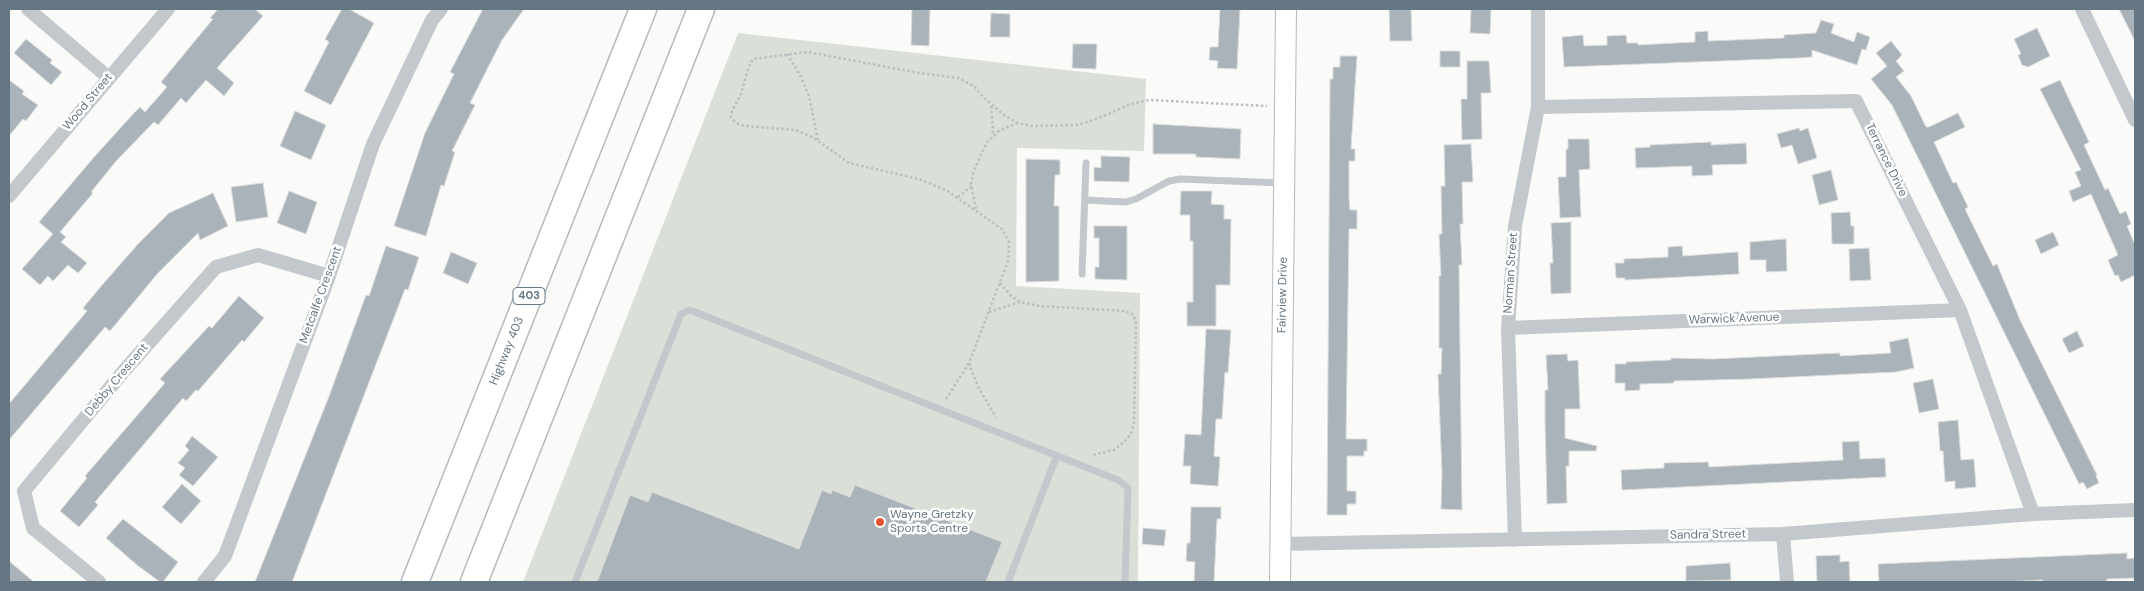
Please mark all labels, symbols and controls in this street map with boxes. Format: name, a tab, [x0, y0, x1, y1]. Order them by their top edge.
street label: Wood Street	[60, 71, 116, 133]
street label: Terrance Drive	[1862, 121, 1910, 199]
street label: Norman Street	[1501, 232, 1521, 314]
street label: Metcalfe Crescent	[297, 245, 345, 345]
street label: Fairview Drive	[1275, 257, 1291, 333]
road number: 403	[513, 288, 545, 304]
street label: Warwick Avenue	[1688, 310, 1780, 328]
street label: Highway 403	[487, 315, 527, 387]
street label: Debby Crescent	[82, 341, 152, 419]
place label: Wayne Gretzky Sports Centre	[890, 508, 974, 536]
marker: Wayne Gretzky Sports Centre	[874, 516, 886, 528]
street label: Sandra Street	[1670, 527, 1746, 543]

